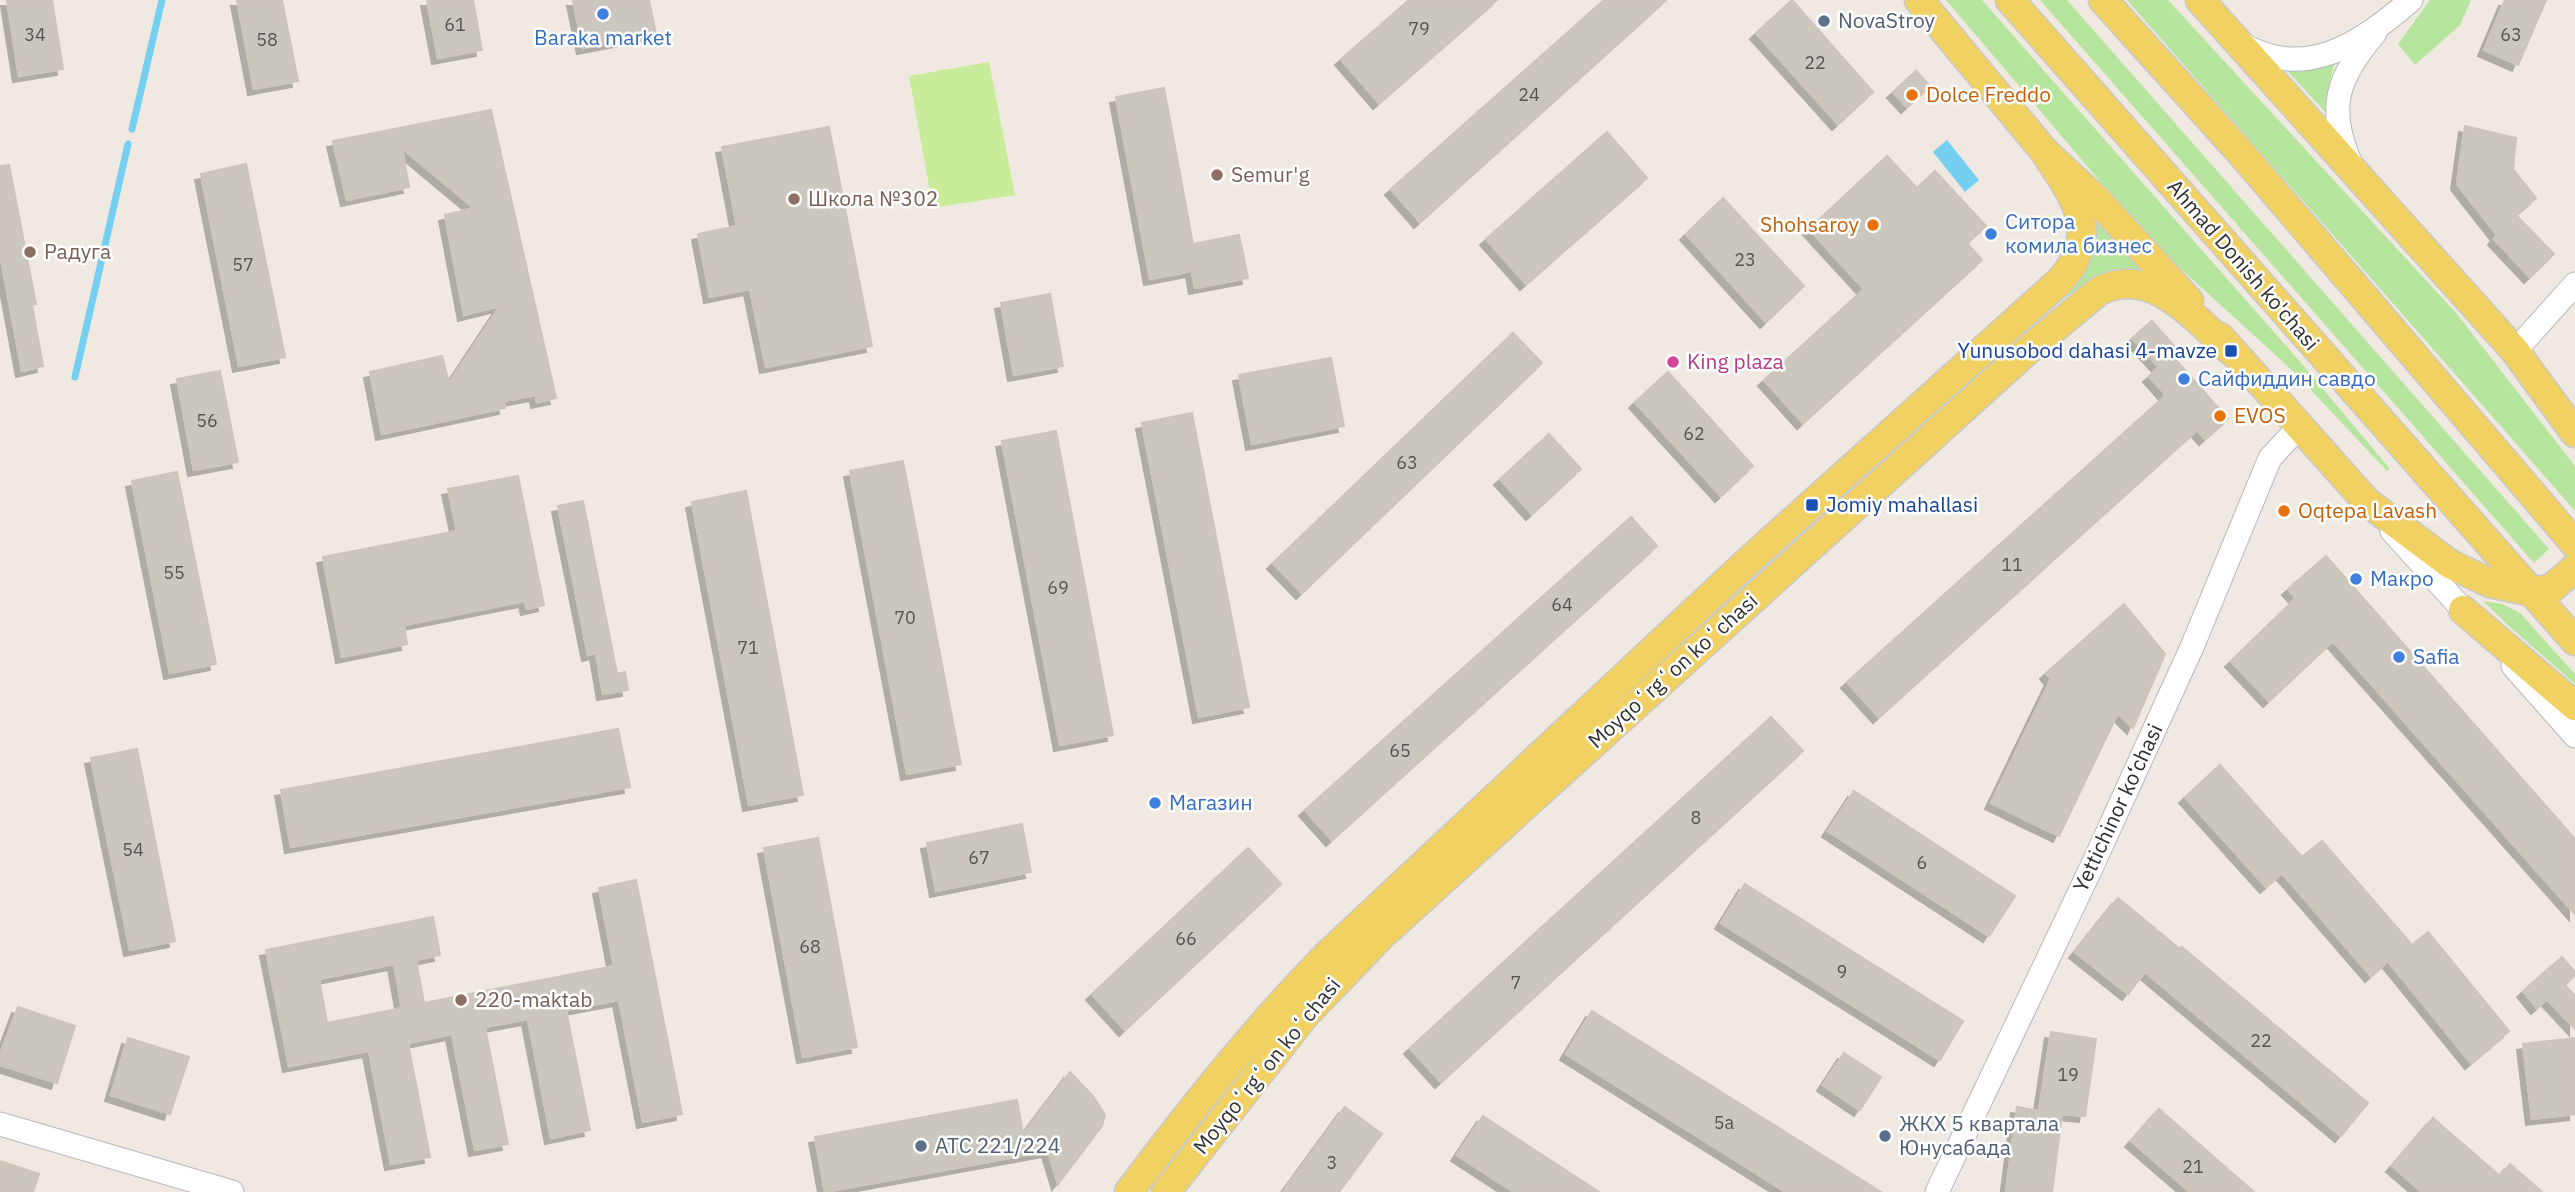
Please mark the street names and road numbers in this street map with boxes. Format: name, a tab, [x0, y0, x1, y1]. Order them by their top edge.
street label: Ahmad Donish ko'chasi	[2162, 173, 2326, 356]
street label: Moyqoʻrgʻon koʻchasi	[1581, 586, 1763, 754]
street label: Yettichinor ko‘chasi	[2066, 719, 2168, 896]
street label: Moyqoʻrgʻon koʻchasi	[1186, 971, 1346, 1159]

